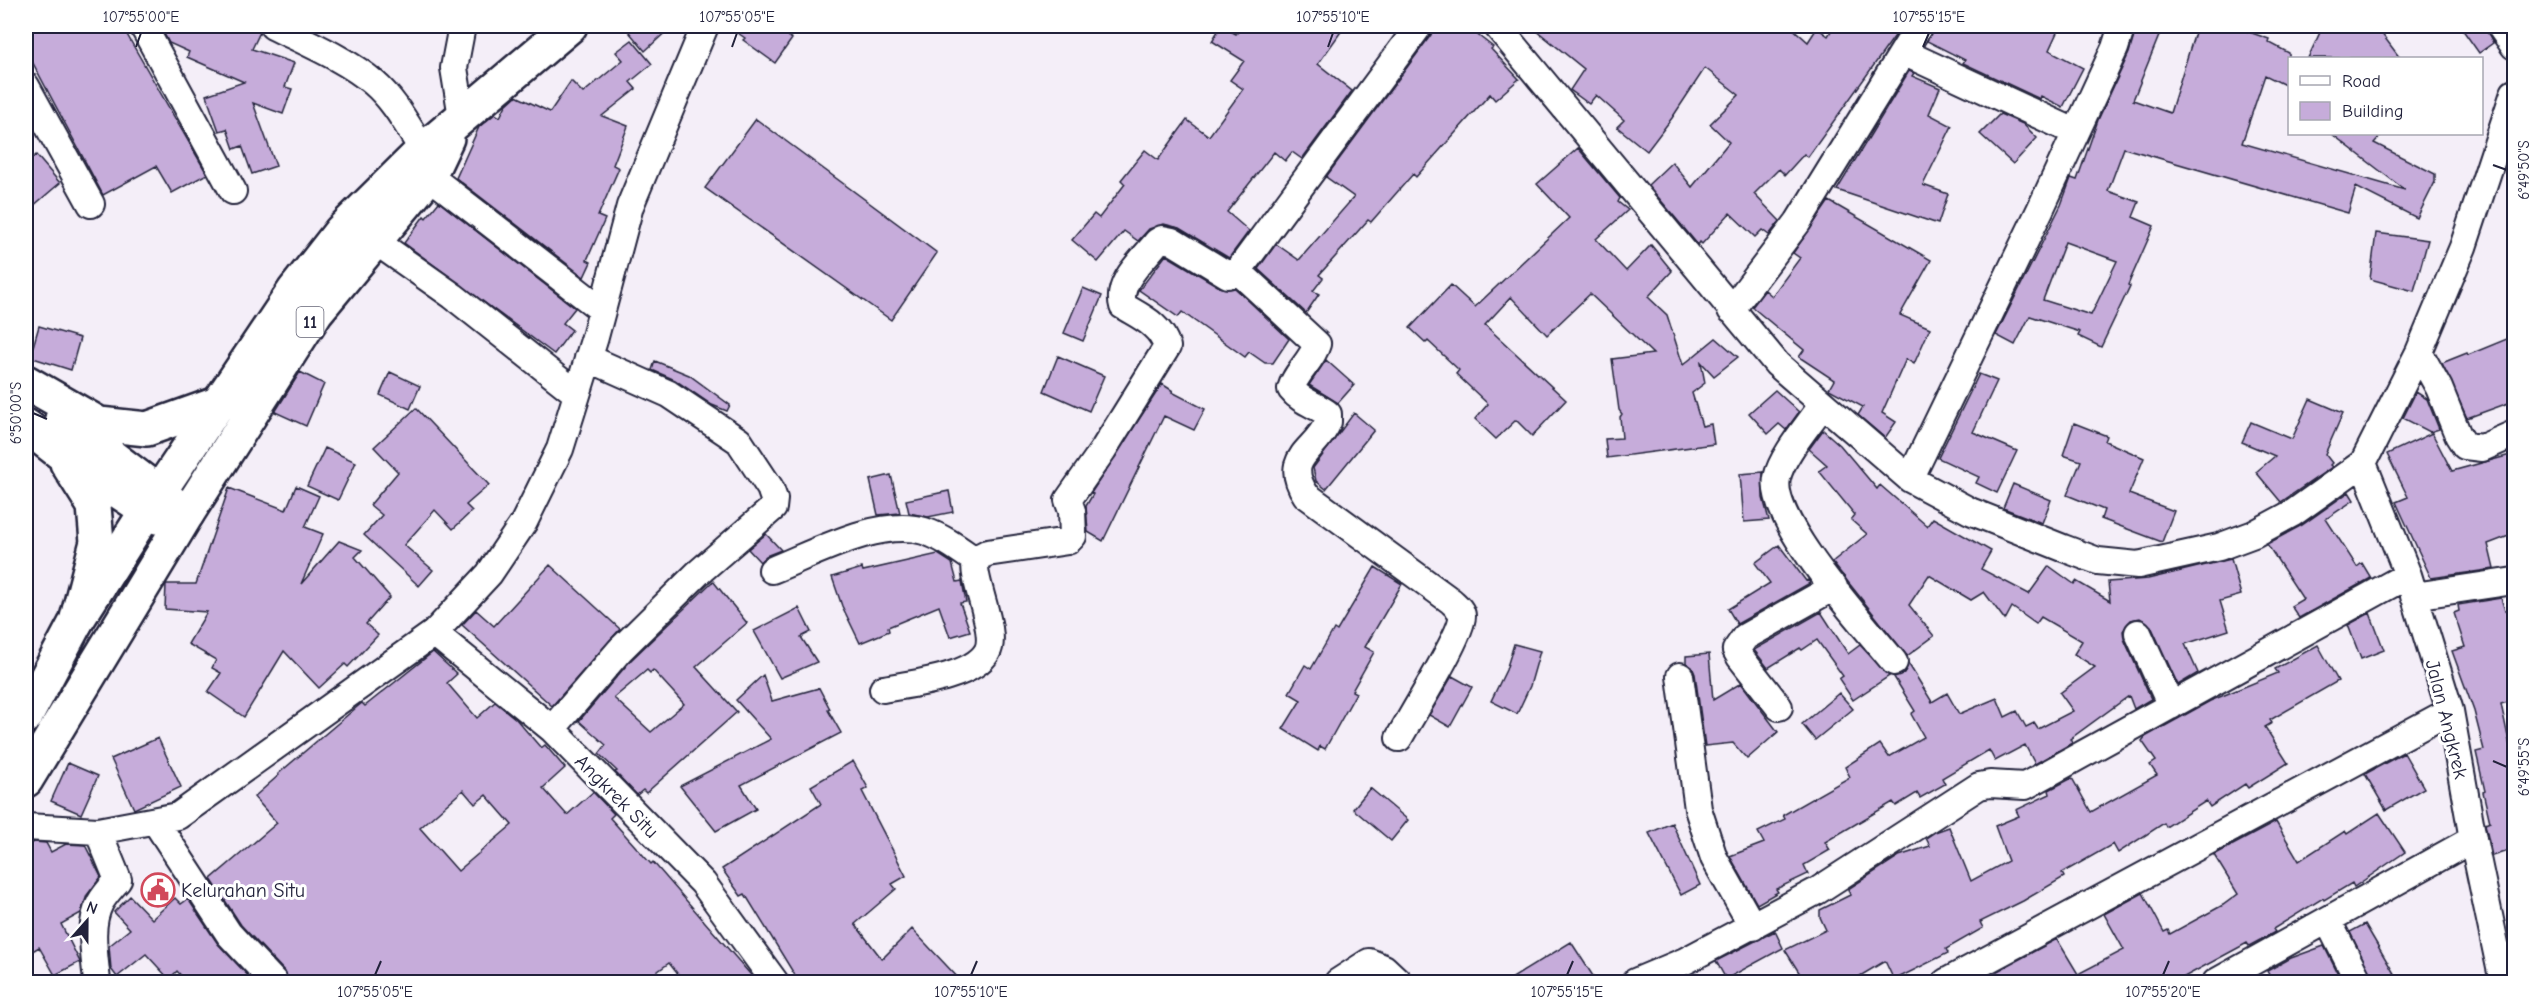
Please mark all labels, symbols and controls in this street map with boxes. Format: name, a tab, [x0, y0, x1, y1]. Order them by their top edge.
text: 107°55'00"E	[103, 8, 179, 26]
text: 107°55'05"E	[699, 8, 775, 26]
text: 107°55'10"E	[1296, 8, 1370, 26]
text: 107°55'15"E	[1893, 8, 1965, 26]
legend	[2288, 57, 2483, 135]
text: Road	[2342, 71, 2381, 92]
text: Building	[2342, 101, 2404, 122]
text: 6°49'50"S	[2515, 140, 2533, 200]
road number: 11	[296, 307, 324, 337]
text: 6°50'00"S	[7, 382, 25, 444]
street label: Jalan Angkrek	[2421, 657, 2473, 781]
text: 6°49'55"S	[2515, 738, 2533, 796]
street label: Angkrek Situ	[570, 750, 663, 843]
public building icon: Kelurahan Situ	[140, 872, 176, 908]
place label: Kelurahan Situ	[181, 879, 305, 902]
north arrow	[57, 891, 117, 951]
text: N	[84, 898, 100, 918]
text: 107°55'05"E	[337, 983, 413, 1001]
text: 107°55'10"E	[934, 983, 1008, 1001]
text: 107°55'15"E	[1531, 983, 1603, 1001]
text: 107°55'20"E	[2125, 983, 2201, 1001]

